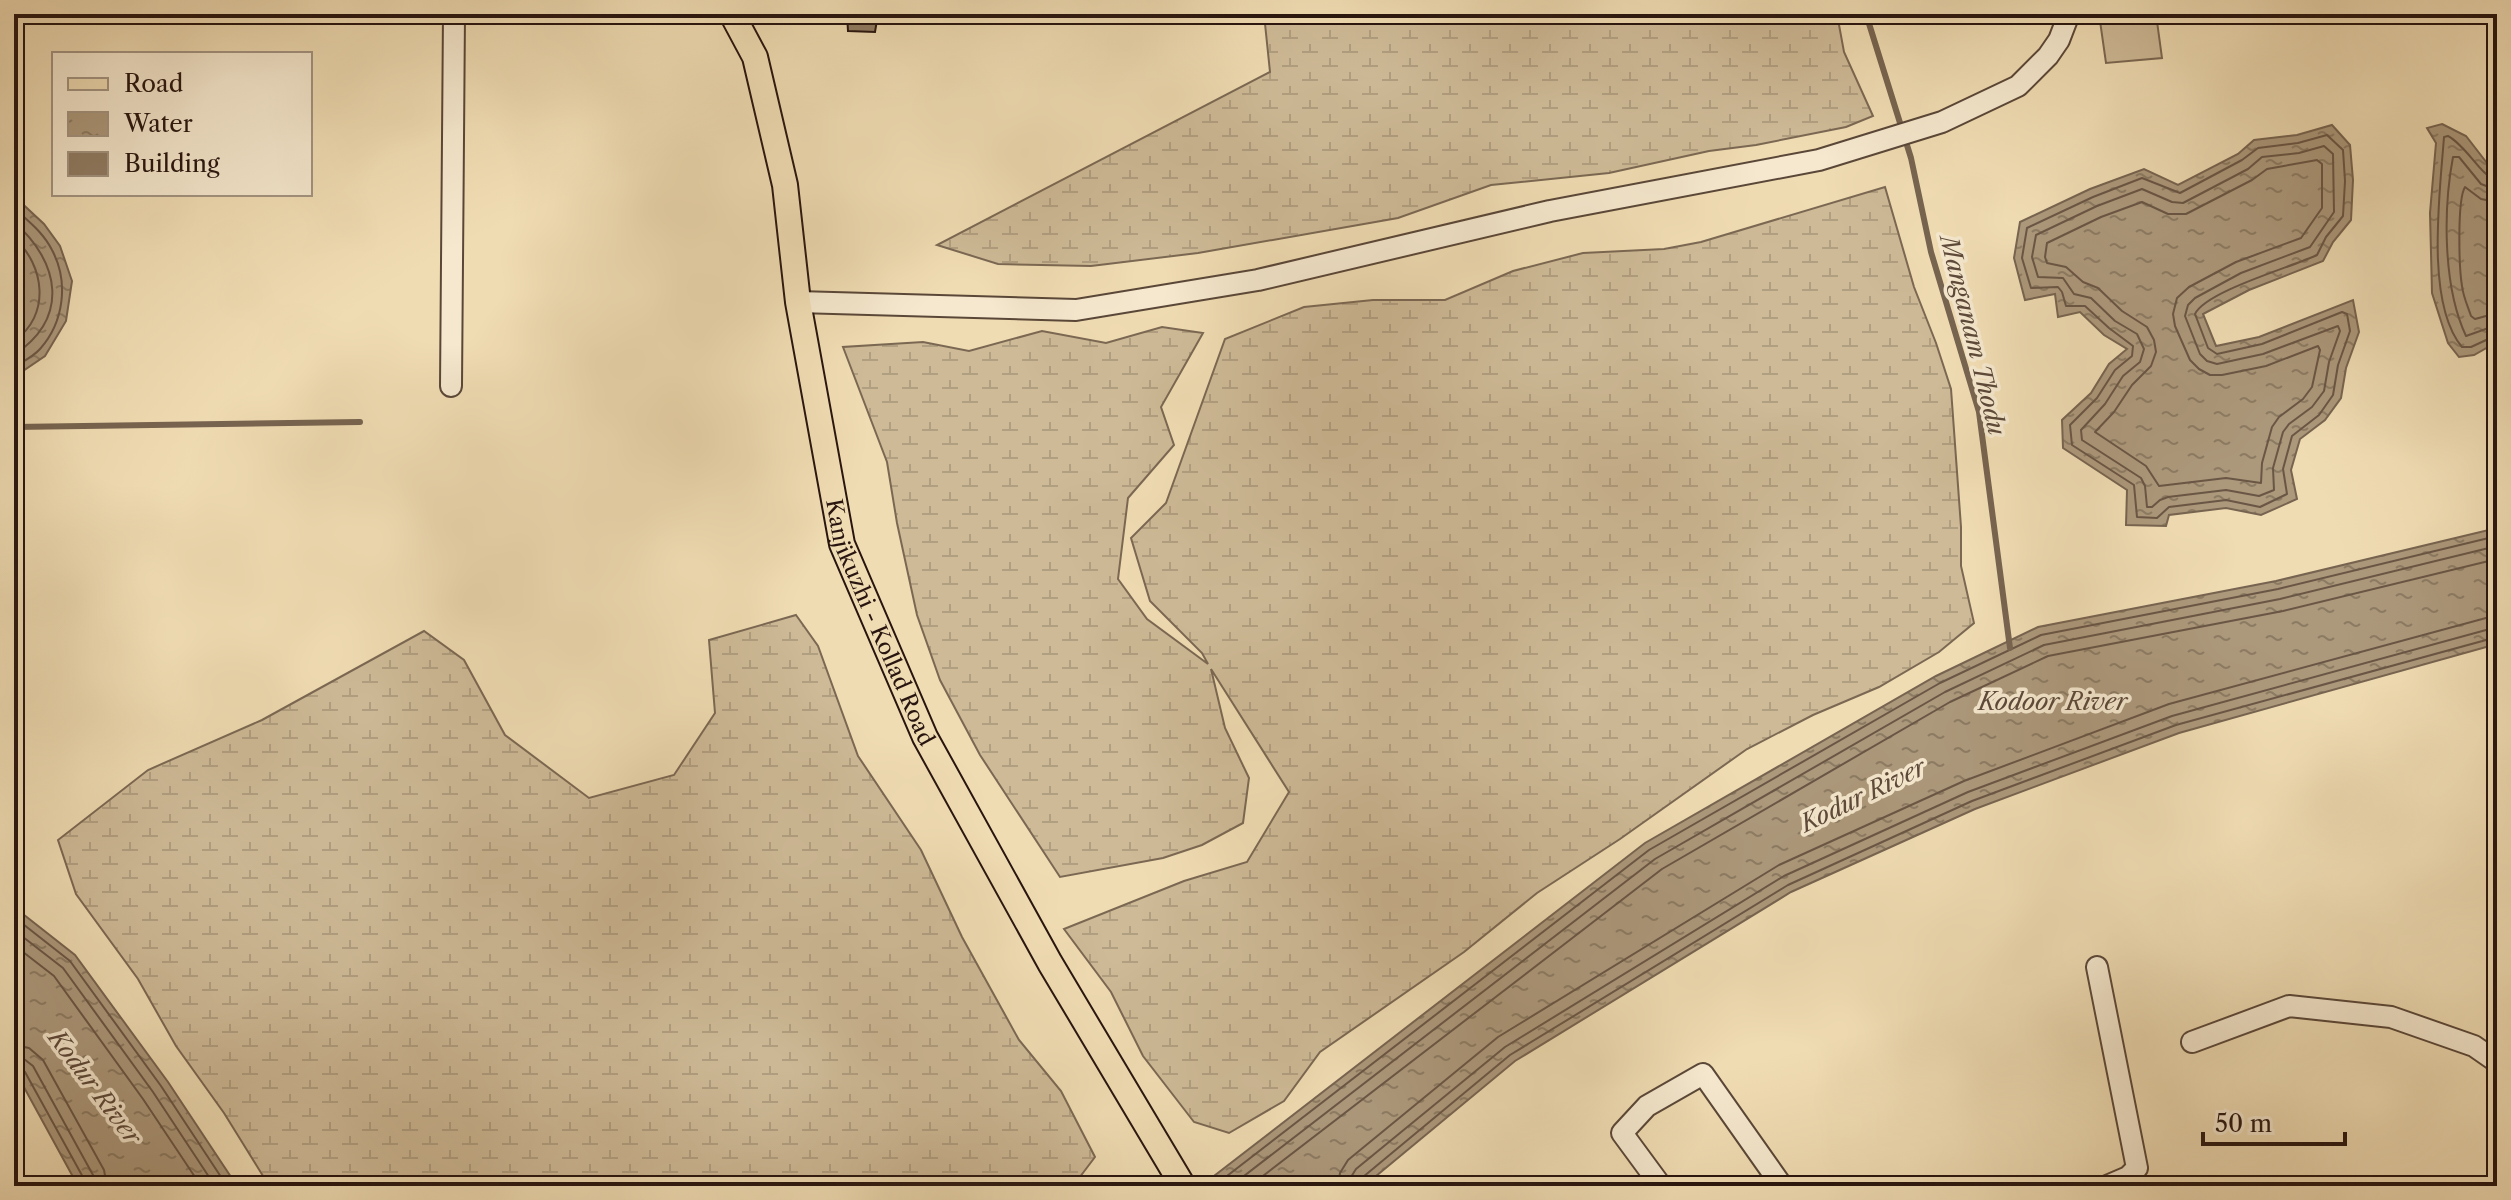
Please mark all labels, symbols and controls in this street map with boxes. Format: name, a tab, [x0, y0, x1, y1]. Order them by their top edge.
legend	[52, 52, 312, 196]
text: Road	[124, 69, 184, 98]
text: Water	[123, 109, 193, 138]
text: Building	[124, 149, 220, 178]
water label: Manganam Thodu	[1933, 229, 2012, 439]
street label: Kanjikuzhi - Kollad Road	[821, 497, 941, 750]
water label: Kodoor River	[1977, 687, 2129, 716]
water label: Kodur River	[1794, 751, 1932, 839]
water label: Kodur River	[41, 1022, 149, 1152]
scale bar	[2203, 1096, 2345, 1146]
text: 50 m	[2215, 1109, 2272, 1138]

